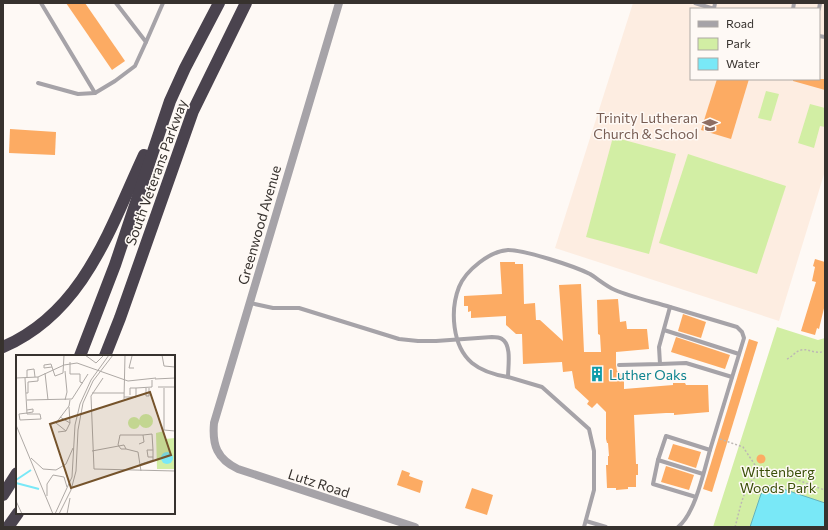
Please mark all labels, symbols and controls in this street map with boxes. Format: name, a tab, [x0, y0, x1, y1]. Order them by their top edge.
legend	[690, 8, 820, 80]
text: Road	[726, 16, 754, 30]
text: Park	[726, 36, 752, 50]
text: Water	[726, 56, 760, 70]
street label: South Veterans Parkway	[122, 97, 190, 247]
place label: Trinity Lutheran Church & School	[593, 109, 698, 142]
school or university icon: Trinity Lutheran Church & School	[701, 116, 719, 134]
street label: Greenwood Avenue	[234, 163, 284, 287]
inset map	[16, 355, 175, 514]
building icon: Luther Oaks	[588, 365, 606, 383]
place label: Luther Oaks	[609, 366, 687, 383]
park label: Wittenberg Woods Park	[740, 463, 817, 496]
street label: Lutz Road	[286, 465, 352, 501]

